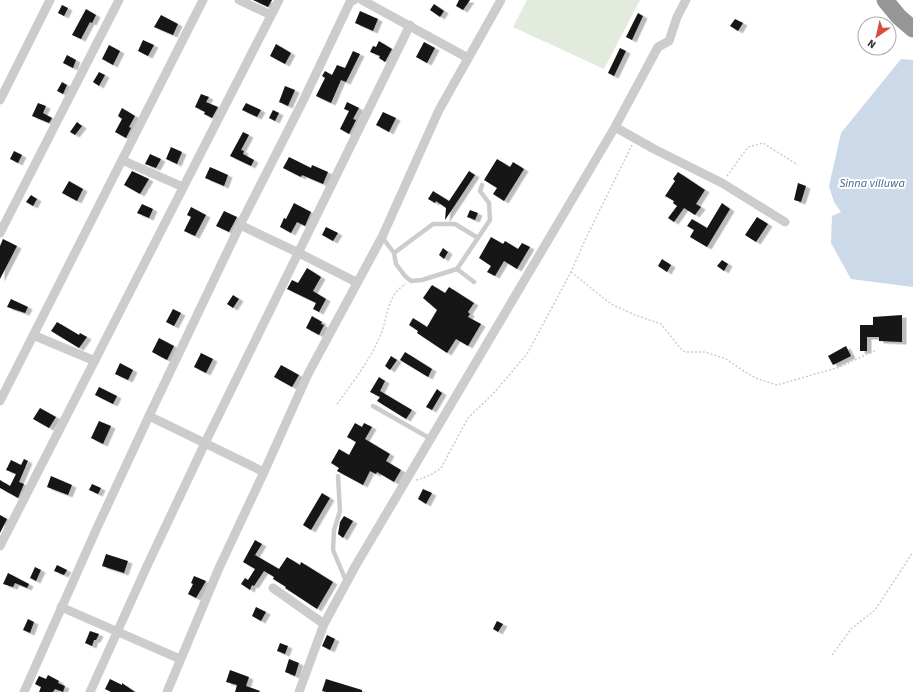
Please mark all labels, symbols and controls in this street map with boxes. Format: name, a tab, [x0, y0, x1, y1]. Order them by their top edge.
north arrow	[857, 16, 897, 56]
text: N	[864, 36, 879, 52]
water label: Sinna villuwa	[839, 175, 905, 192]

